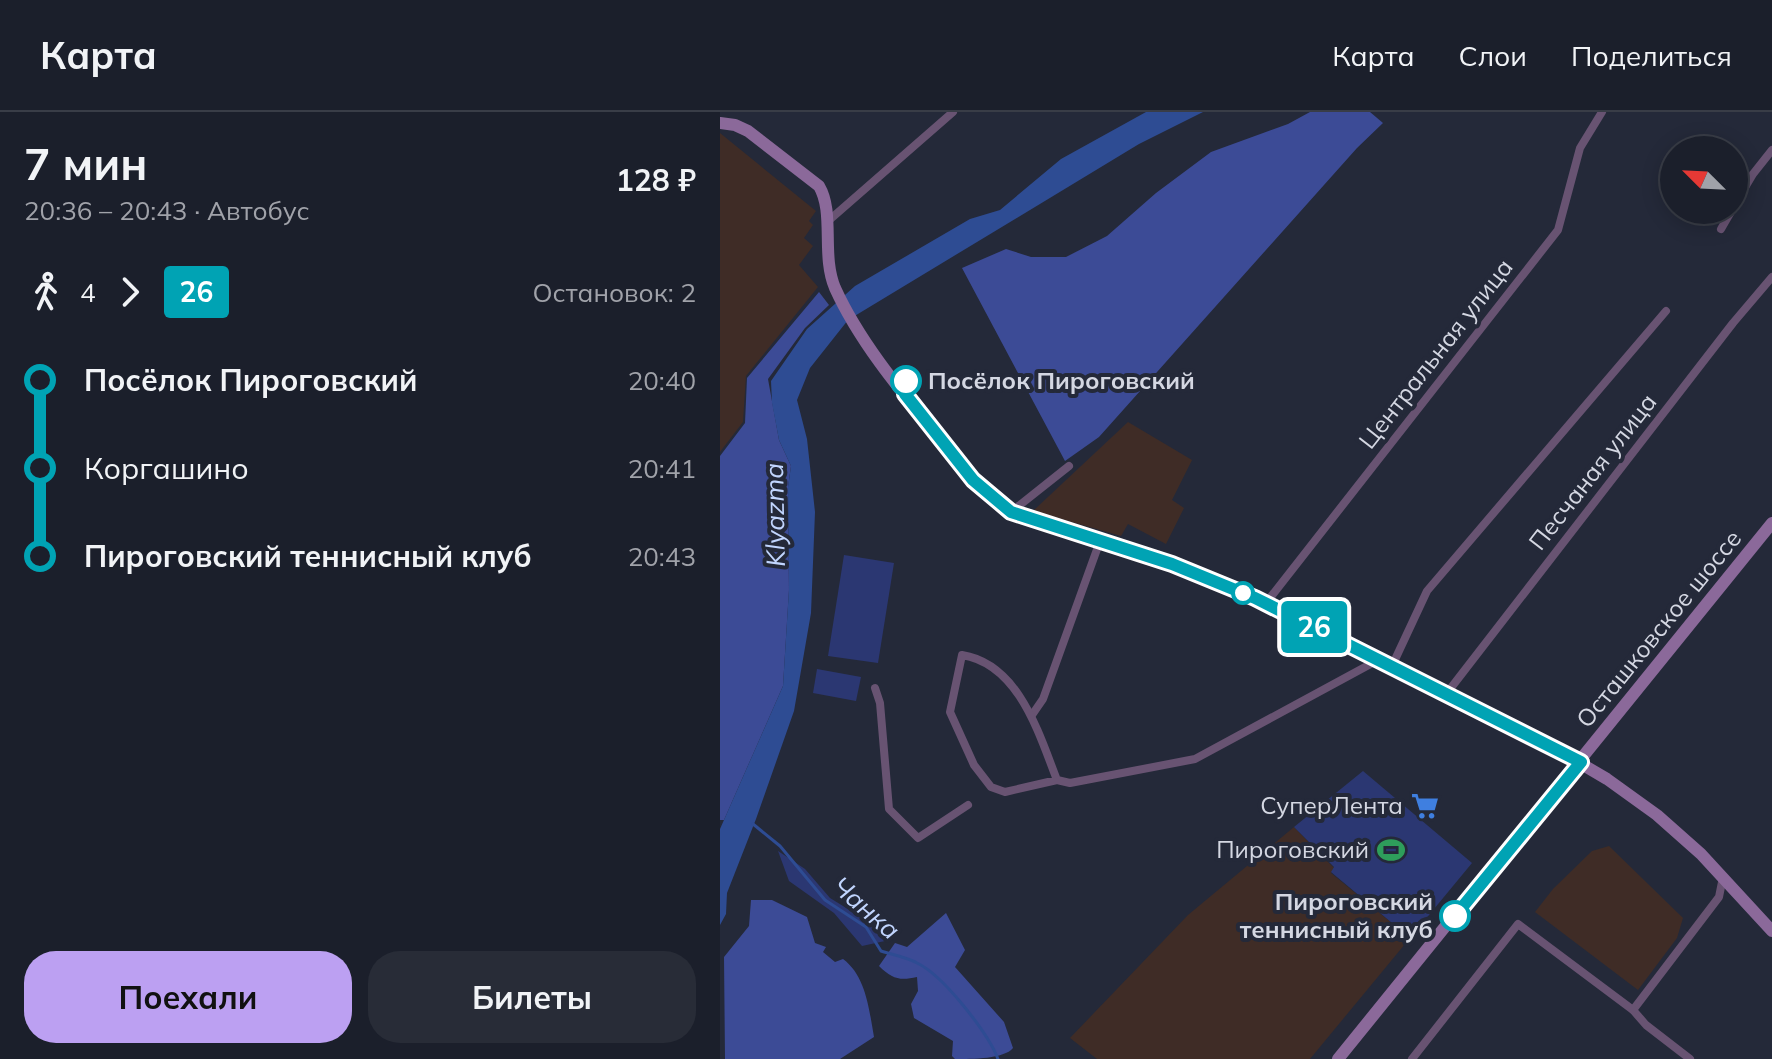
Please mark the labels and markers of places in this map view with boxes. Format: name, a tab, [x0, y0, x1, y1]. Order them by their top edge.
place label: Посёлок Пироговский	[928, 365, 1195, 395]
marker: Посёлок Пироговский	[891, 366, 921, 396]
unlabelled marker	[1232, 582, 1254, 604]
place label: СуперЛента	[1260, 790, 1403, 820]
supermarket icon: СуперЛента	[1410, 791, 1440, 821]
place label: Пироговский	[1216, 834, 1369, 864]
sports icon: Пироговский	[1376, 835, 1406, 865]
place label: Пироговский теннисный клуб	[1240, 886, 1433, 944]
marker: Пироговский теннисный клуб	[1440, 901, 1470, 931]

